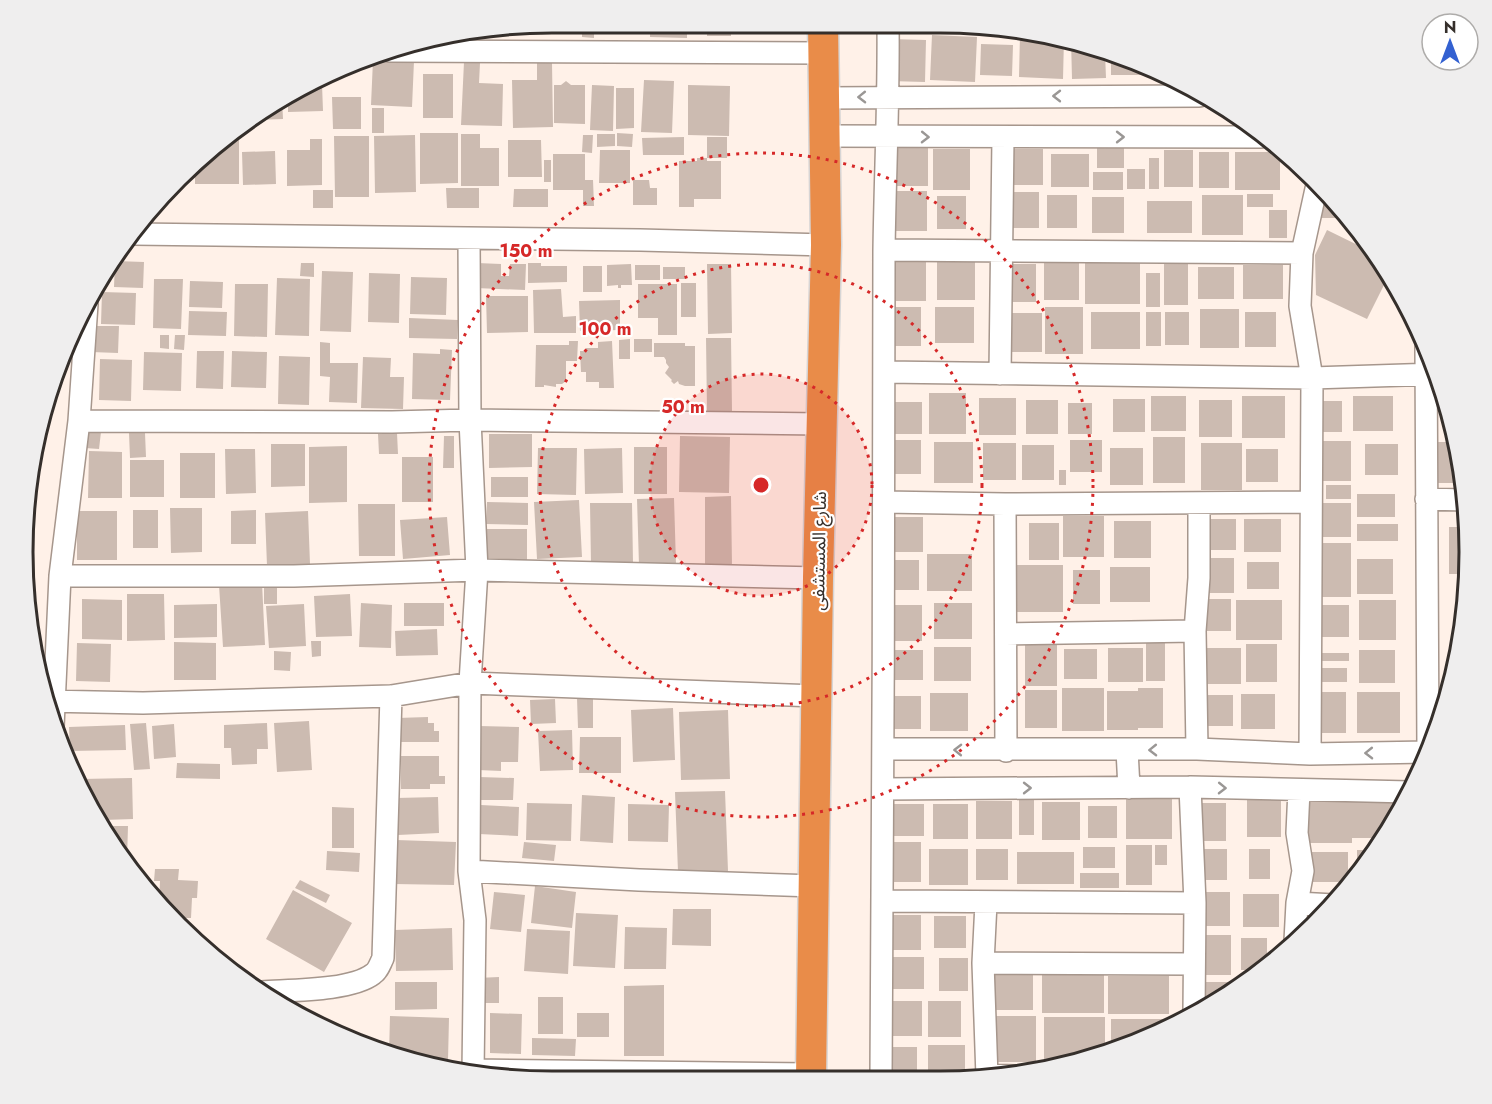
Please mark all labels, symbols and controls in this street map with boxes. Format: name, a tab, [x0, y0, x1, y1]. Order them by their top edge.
north arrow	[1420, 12, 1480, 72]
text: N	[1444, 16, 1456, 39]
one-way arrow	[1052, 90, 1061, 102]
one-way arrow	[857, 91, 866, 103]
one-way arrow	[920, 131, 929, 143]
one-way arrow	[1115, 131, 1124, 143]
text: 150 m	[500, 238, 552, 264]
text: 100 m	[578, 316, 632, 342]
text: 50 m	[661, 394, 705, 420]
centre of rings	[751, 475, 771, 495]
street label: شارع المستشفى	[805, 491, 834, 611]
one-way arrow	[954, 744, 963, 756]
one-way arrow	[1149, 744, 1158, 756]
one-way arrow	[1365, 747, 1374, 759]
one-way arrow	[1022, 782, 1031, 794]
one-way arrow	[1217, 782, 1226, 794]

